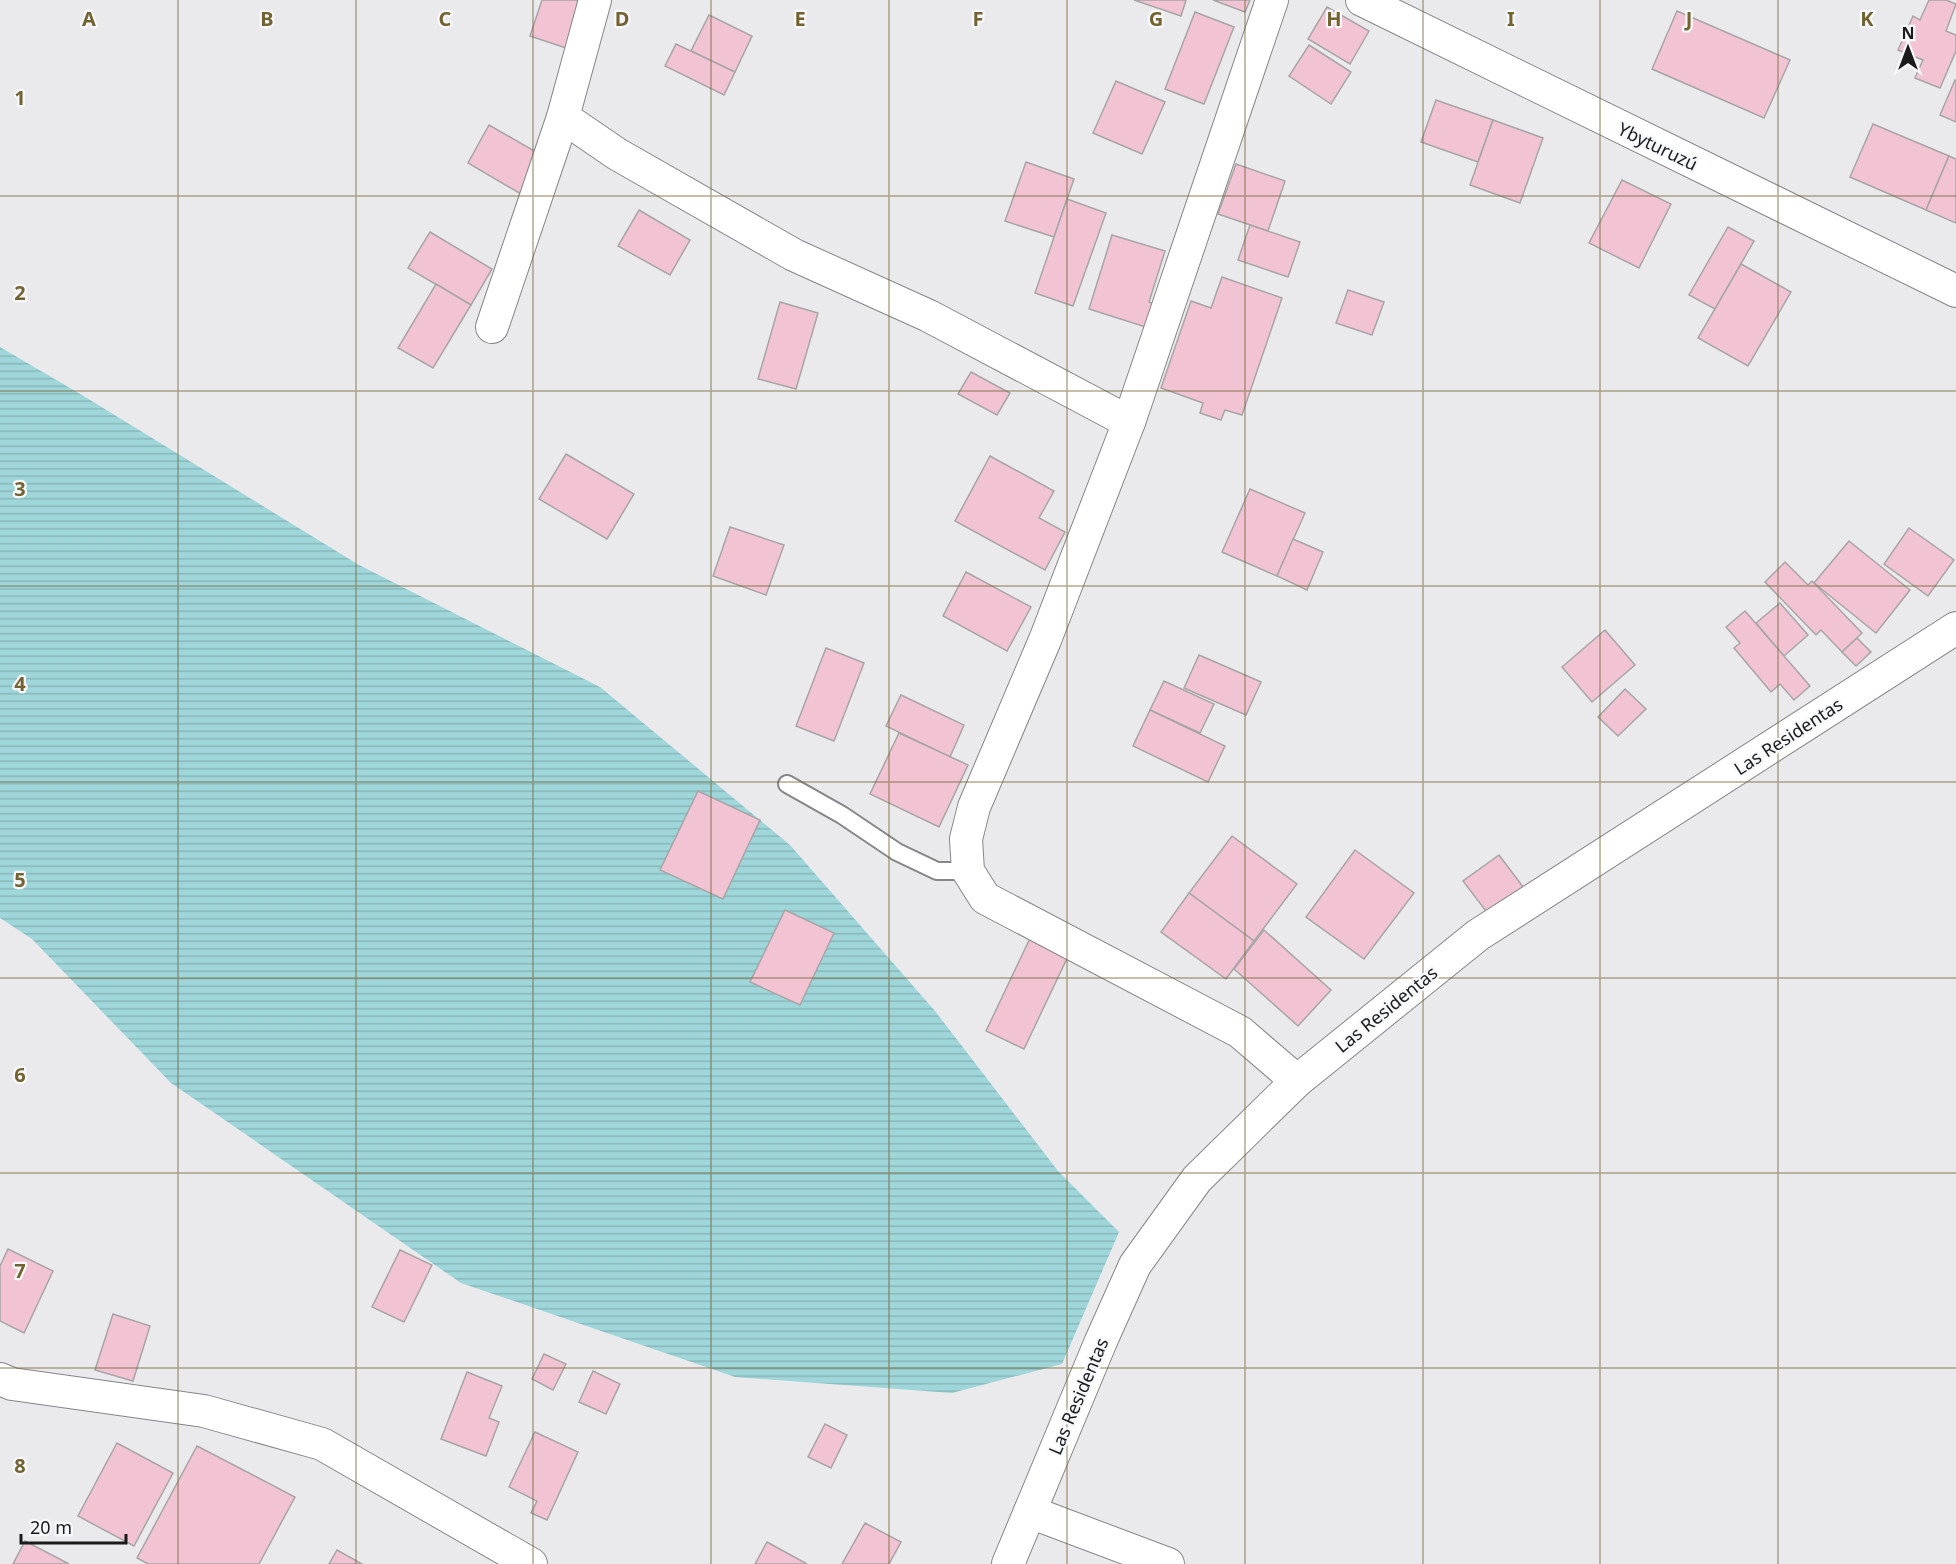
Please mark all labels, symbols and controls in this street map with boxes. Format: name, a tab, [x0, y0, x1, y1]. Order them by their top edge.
text: A	[82, 5, 96, 32]
text: B	[260, 5, 274, 32]
text: C	[439, 5, 452, 32]
text: D	[615, 5, 629, 32]
text: E	[794, 5, 806, 32]
text: F	[973, 5, 983, 32]
text: G	[1149, 5, 1163, 32]
text: H	[1326, 5, 1342, 32]
text: I	[1507, 5, 1515, 32]
text: J	[1684, 5, 1692, 32]
text: K	[1860, 5, 1874, 32]
north arrow	[1878, 18, 1938, 78]
text: N	[1901, 22, 1915, 44]
text: 1	[14, 84, 26, 111]
street label: Ybyturuzú	[1614, 116, 1702, 176]
text: 2	[14, 279, 26, 306]
text: 3	[14, 475, 26, 502]
text: 4	[14, 670, 26, 697]
street label: Las Residentas	[1729, 692, 1847, 780]
text: 5	[14, 866, 26, 893]
street label: Las Residentas	[1330, 960, 1442, 1058]
text: 6	[14, 1061, 26, 1088]
text: 7	[14, 1257, 26, 1284]
street label: Las Residentas	[1043, 1334, 1113, 1458]
text: 8	[14, 1452, 26, 1479]
scale bar	[21, 1507, 126, 1545]
text: 20 m	[30, 1515, 72, 1539]

